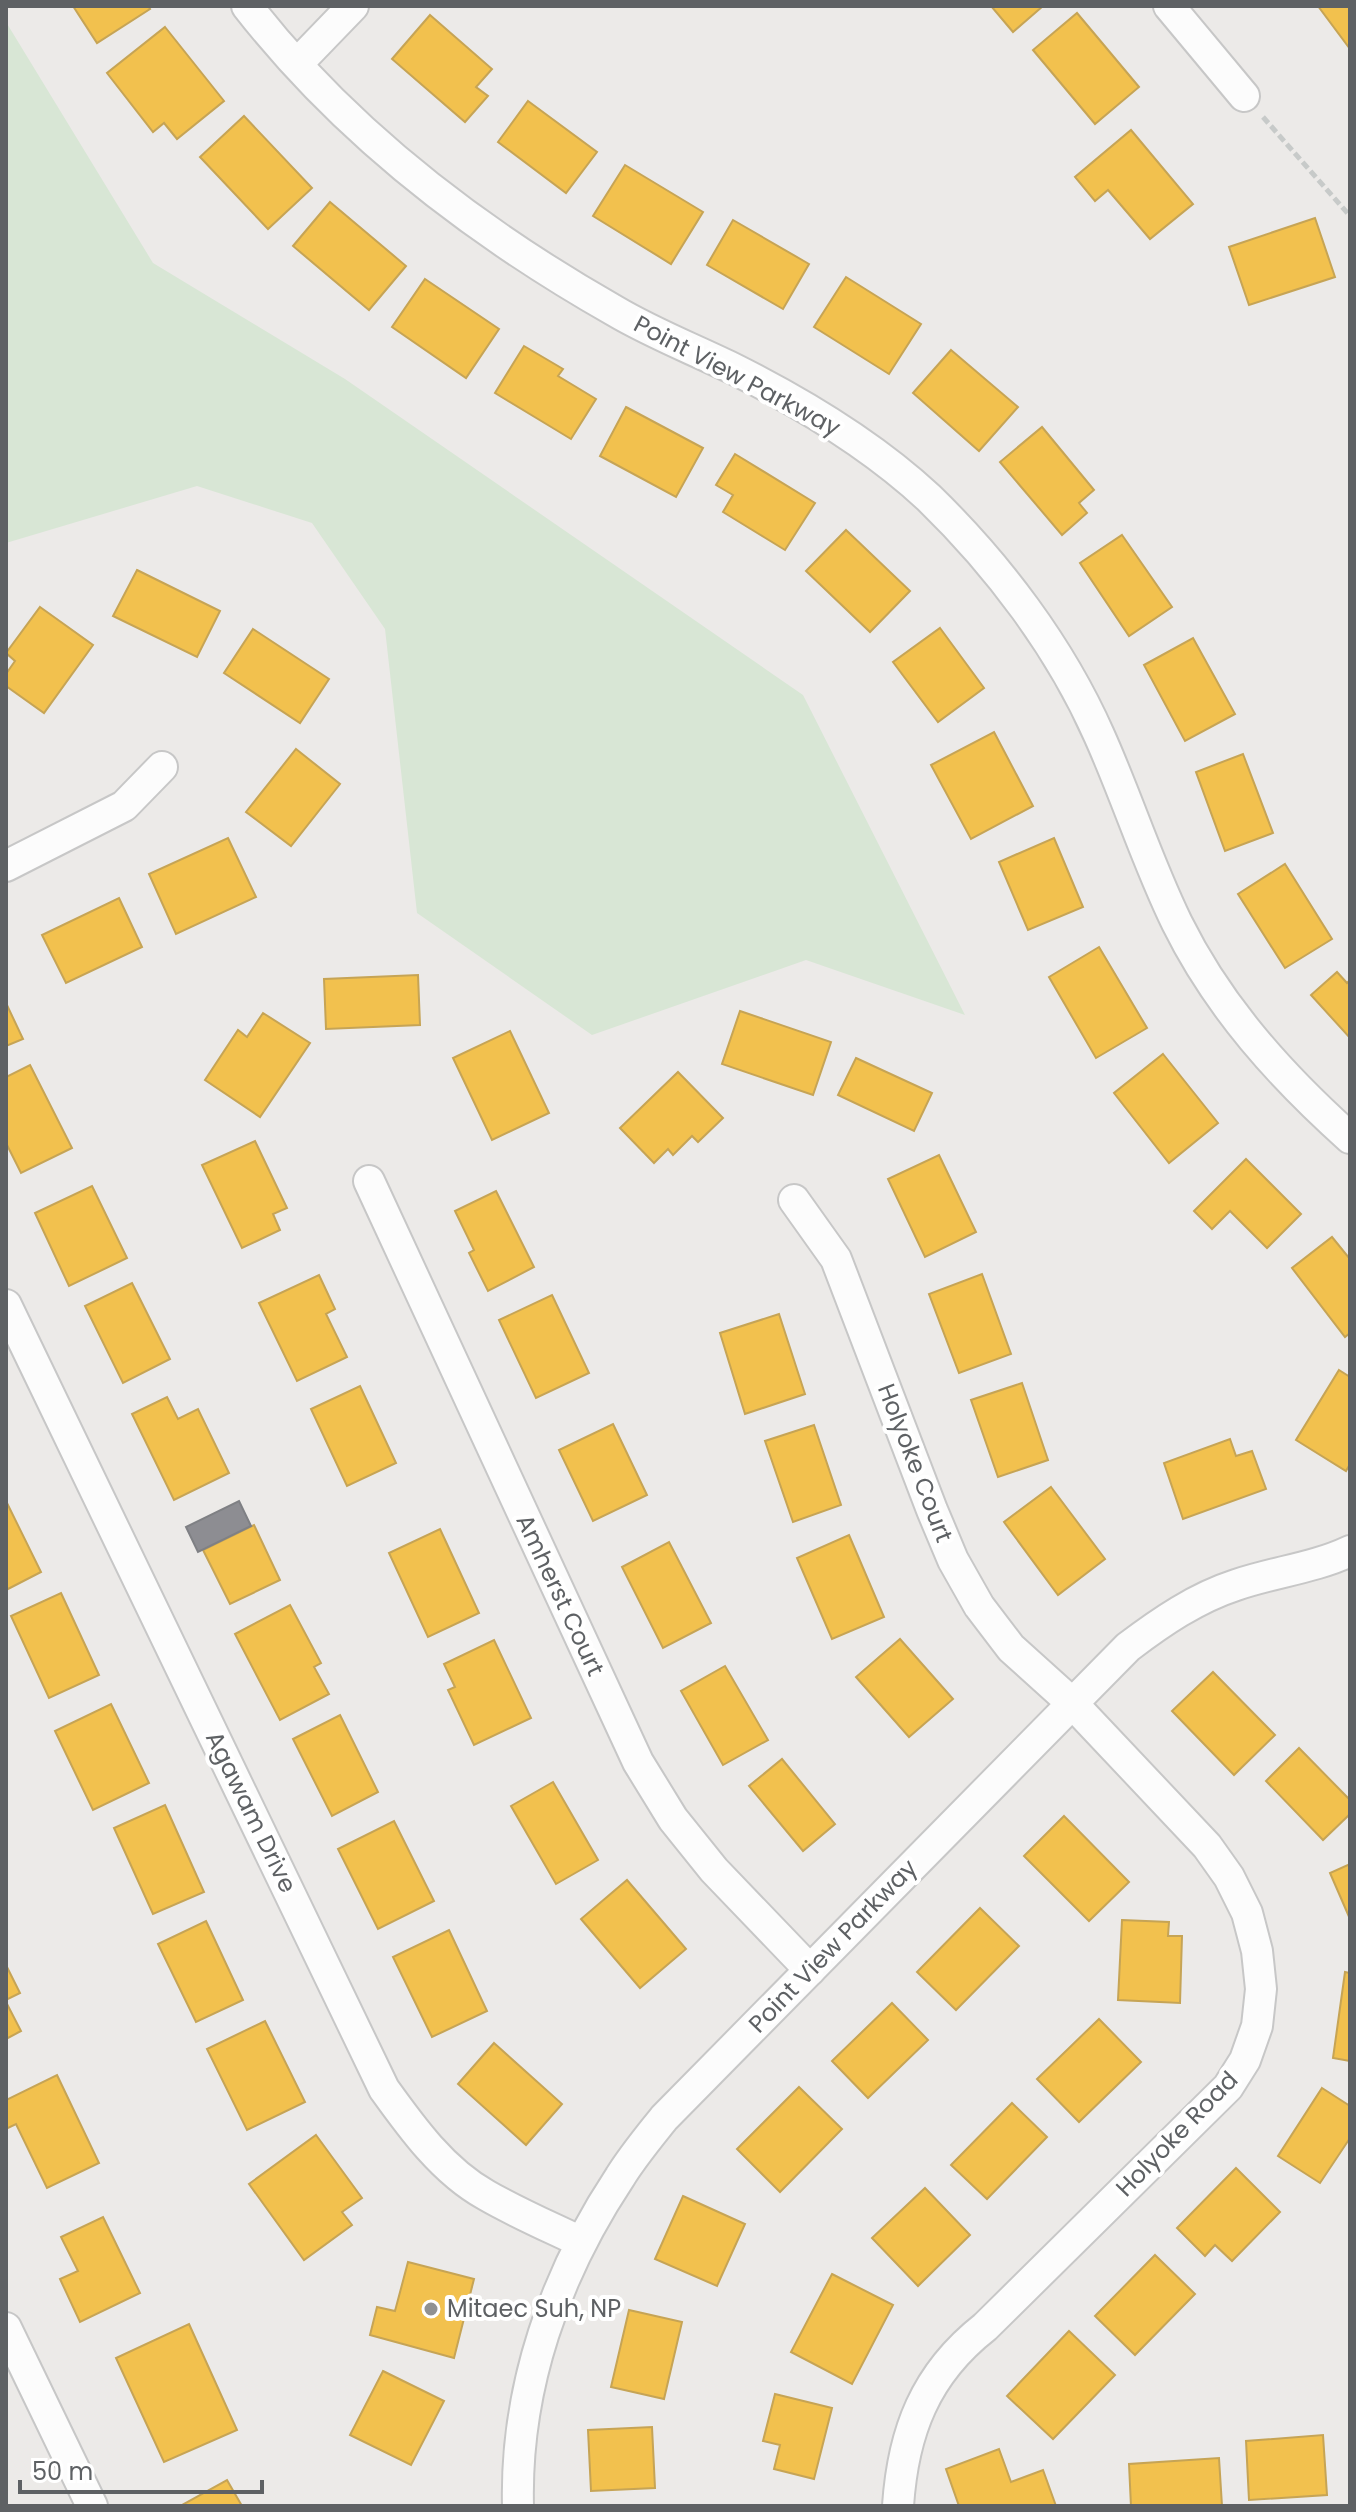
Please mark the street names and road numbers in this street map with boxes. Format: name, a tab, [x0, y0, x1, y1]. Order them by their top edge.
street label: Point View Parkway	[628, 307, 847, 444]
street label: Holyoke Court	[870, 1379, 961, 1547]
street label: Amherst Court	[509, 1509, 612, 1681]
street label: Agawam Drive	[198, 1726, 305, 1898]
street label: Point View Parkway	[741, 1851, 925, 2040]
street label: Holyoke Road	[1108, 2064, 1245, 2204]

